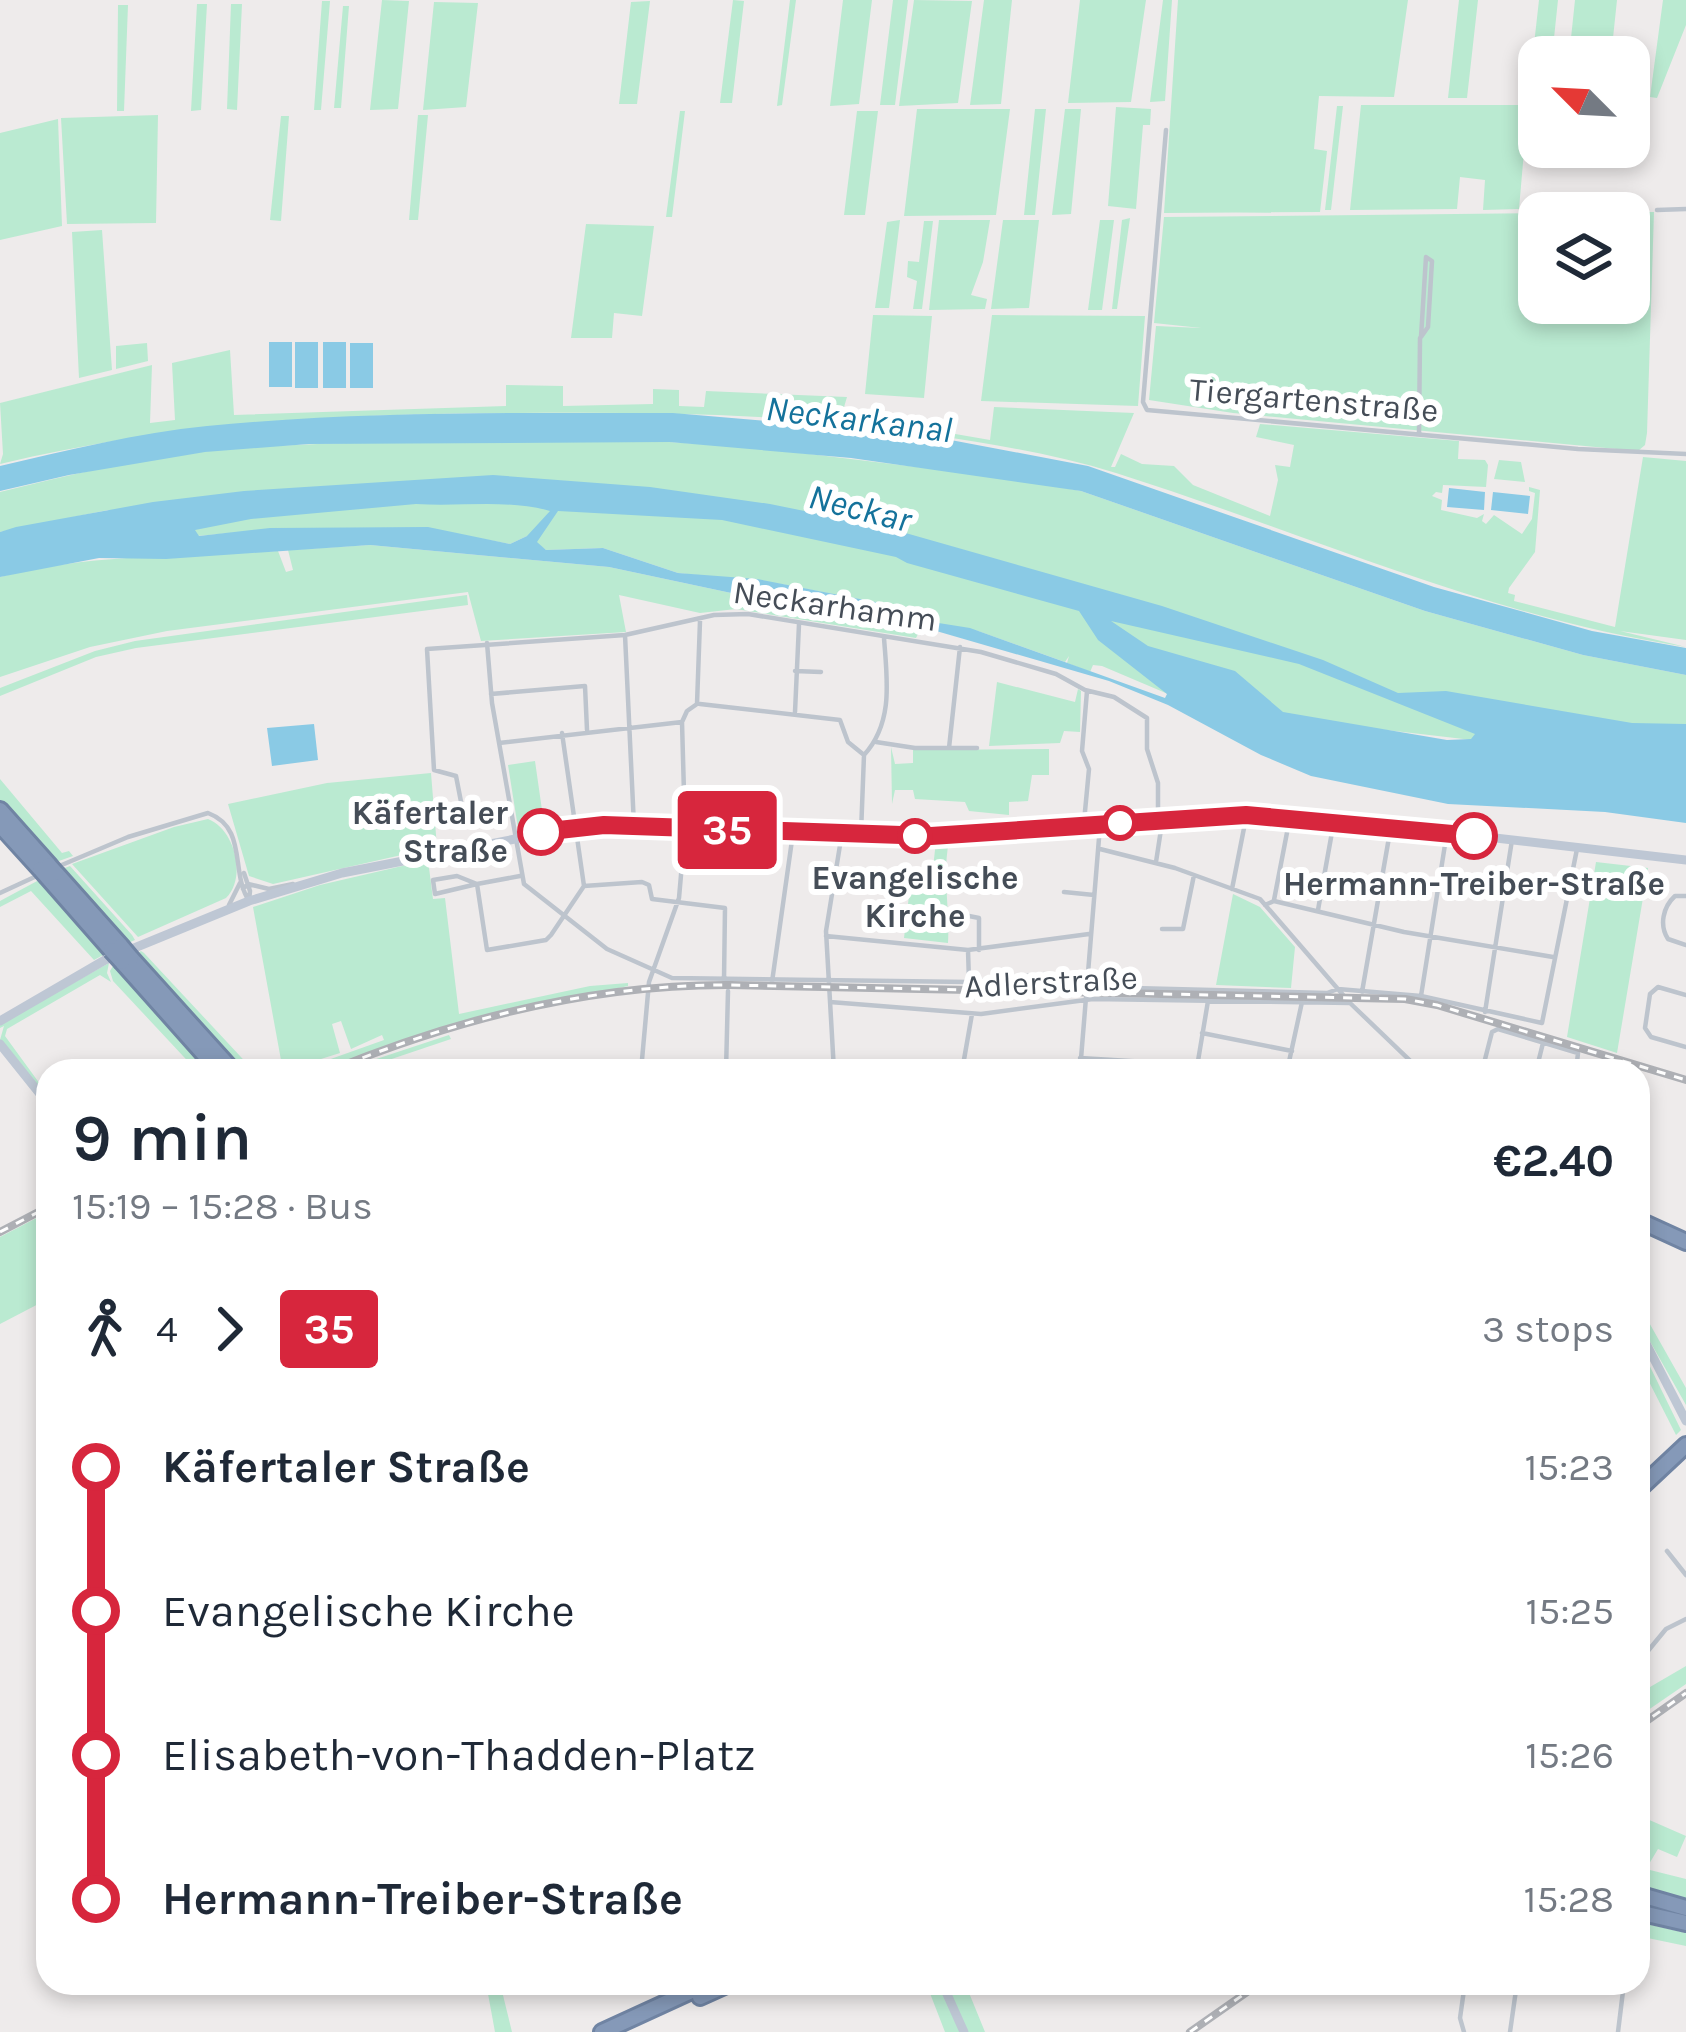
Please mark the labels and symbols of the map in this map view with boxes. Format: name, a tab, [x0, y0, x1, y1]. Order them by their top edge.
north arrow	[1518, 36, 1650, 168]
street label: Tiergartenstraße	[1188, 370, 1440, 430]
water label: Neckarkanal	[763, 387, 955, 451]
water label: Neckar	[804, 475, 917, 541]
street label: Neckarhamm	[731, 573, 939, 639]
line badge: 35	[673, 791, 781, 869]
place label: Käfertaler Straße	[352, 794, 508, 870]
unlabelled marker	[1104, 807, 1136, 839]
marker: Käfertaler Straße	[519, 810, 563, 854]
marker: Hermann-Treiber-Straße	[1452, 814, 1496, 858]
marker: Evangelische Kirche	[899, 820, 931, 852]
place label: Evangelische Kirche	[812, 859, 1018, 935]
place label: Hermann-Treiber-Straße	[1283, 865, 1665, 903]
street label: Adlerstraße	[963, 958, 1139, 1006]

